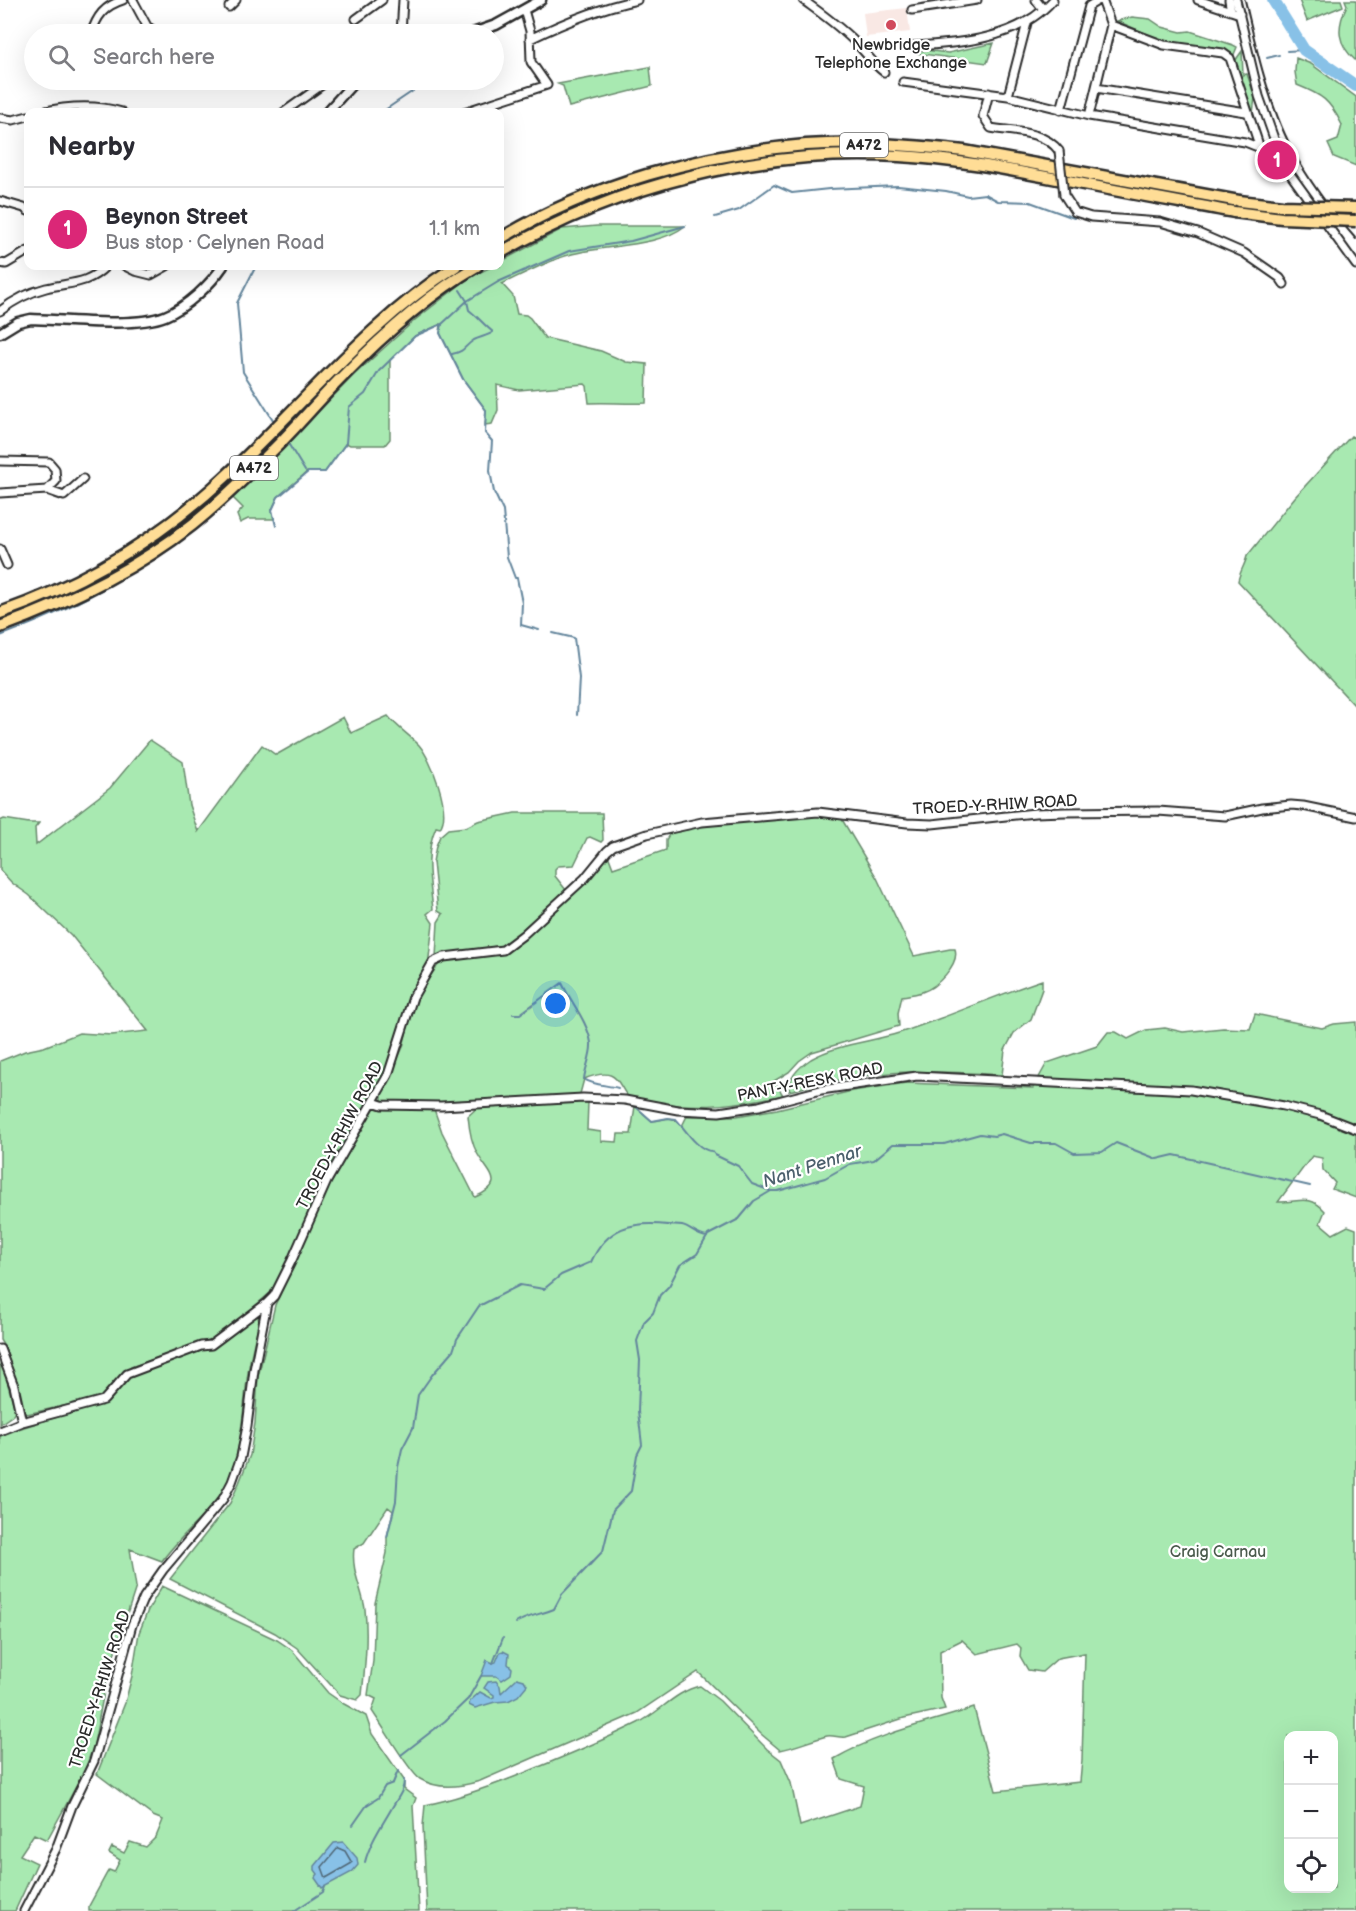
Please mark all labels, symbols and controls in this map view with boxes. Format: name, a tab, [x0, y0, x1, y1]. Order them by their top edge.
marker: Newbridge Telephone Exchange	[884, 18, 898, 32]
search box	[24, 24, 504, 90]
place label: Newbridge Telephone Exchange	[815, 36, 968, 73]
icon: search	[45, 41, 78, 74]
text: Search here	[93, 44, 215, 71]
text: Nearby	[48, 132, 135, 163]
road number: A472	[840, 133, 888, 157]
pin: 1	[1258, 138, 1296, 182]
text: Beynon Street	[105, 204, 248, 231]
text: 1	[63, 217, 72, 241]
text: 1.1 km	[429, 217, 480, 241]
text: Bus stop · Celynen Road	[105, 231, 324, 255]
road number: A472	[230, 456, 278, 480]
street label: TROED-Y-RHIW ROAD	[912, 792, 1078, 819]
your location	[541, 989, 570, 1018]
street label: TROED-Y-RHIW ROAD	[293, 1058, 387, 1213]
street label: PANT-Y-RESK ROAD	[736, 1059, 885, 1106]
water label: Nant Pennar	[760, 1140, 866, 1192]
park label: Craig Carnau	[1170, 1543, 1266, 1562]
street label: TROED-Y-RHIW ROAD	[66, 1608, 135, 1771]
map controls	[1284, 1731, 1338, 1893]
button: +	[1284, 1731, 1338, 1785]
button: −	[1284, 1785, 1338, 1839]
button: locate	[1284, 1839, 1338, 1893]

